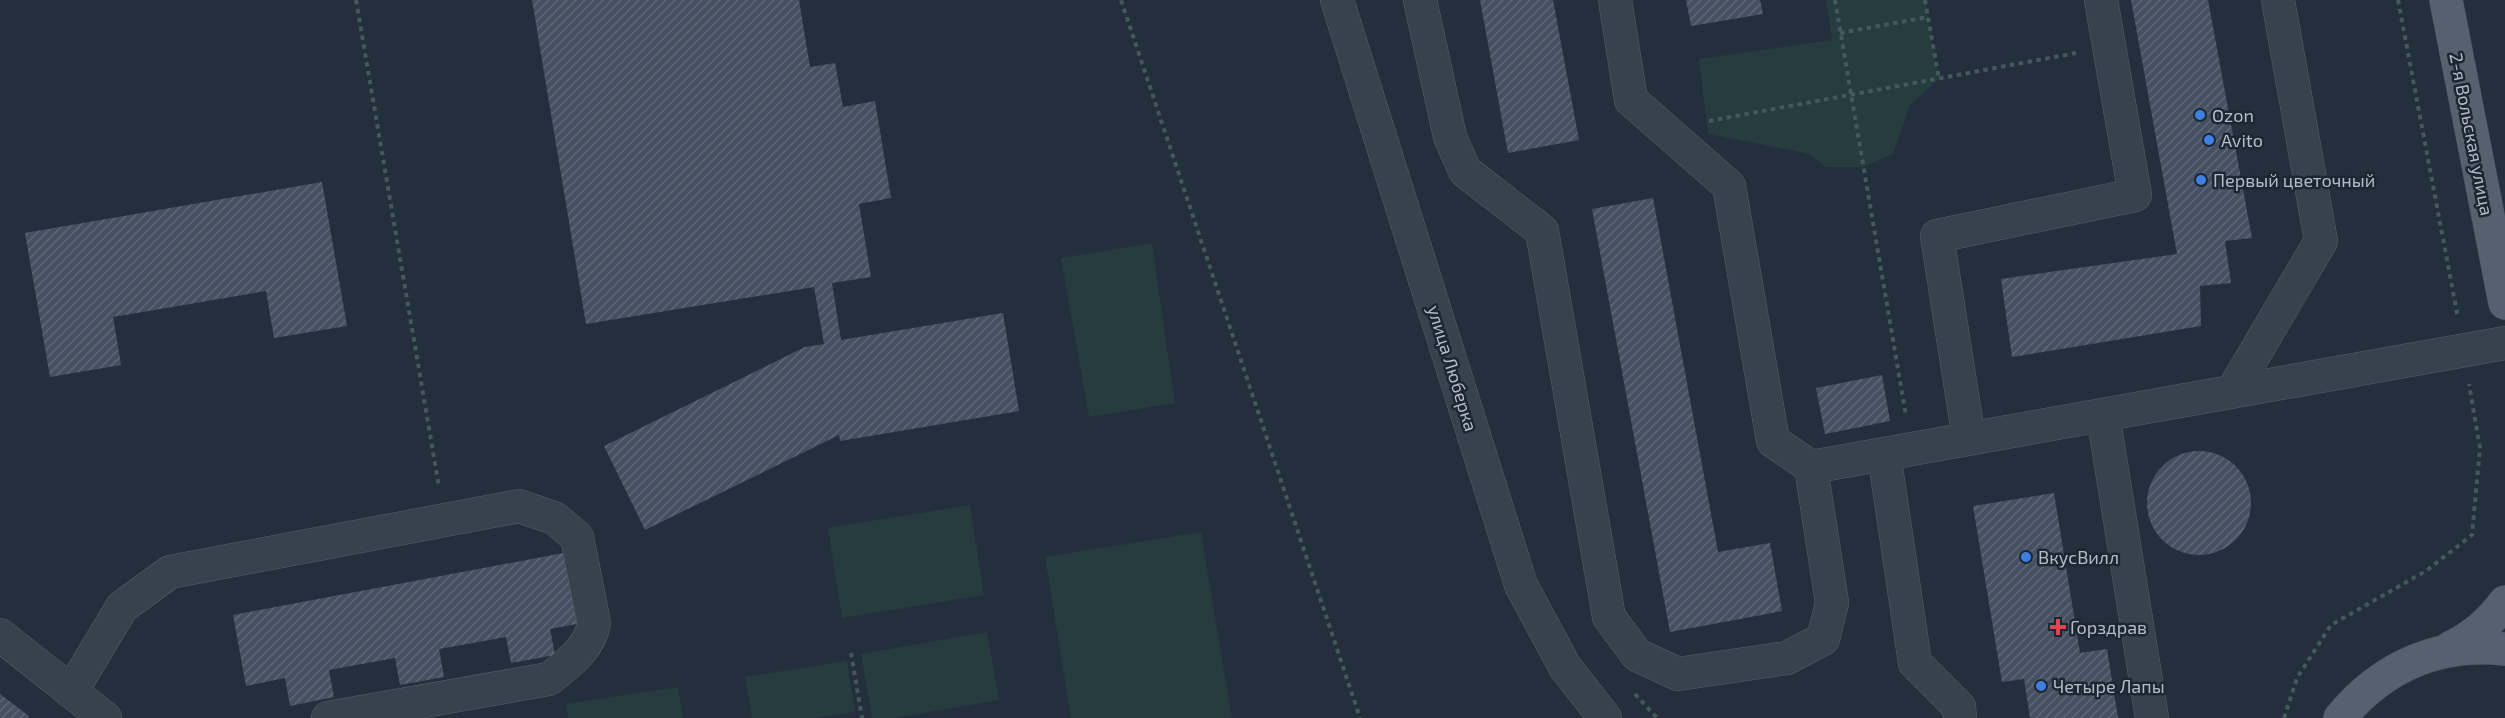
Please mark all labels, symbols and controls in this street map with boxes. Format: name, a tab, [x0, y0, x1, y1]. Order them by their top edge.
street label: 2-я Вольская улица	[2445, 51, 2499, 217]
place label: Ozon	[2212, 104, 2254, 126]
marker: Ozon	[2193, 108, 2207, 122]
place label: Avito	[2221, 129, 2263, 151]
marker: Avito	[2202, 133, 2216, 147]
place label: Первый цветочный	[2213, 169, 2375, 191]
marker: Первый цветочный	[2194, 173, 2208, 187]
street label: улица Люберка	[1423, 302, 1483, 434]
place label: ВкусВилл	[2038, 546, 2119, 568]
marker: ВкусВилл	[2019, 550, 2033, 564]
place label: Горздрав	[2070, 616, 2147, 638]
marker: Горздрав	[2051, 620, 2065, 634]
place label: Четыре Лапы	[2053, 675, 2165, 697]
marker: Четыре Лапы	[2034, 679, 2048, 693]

